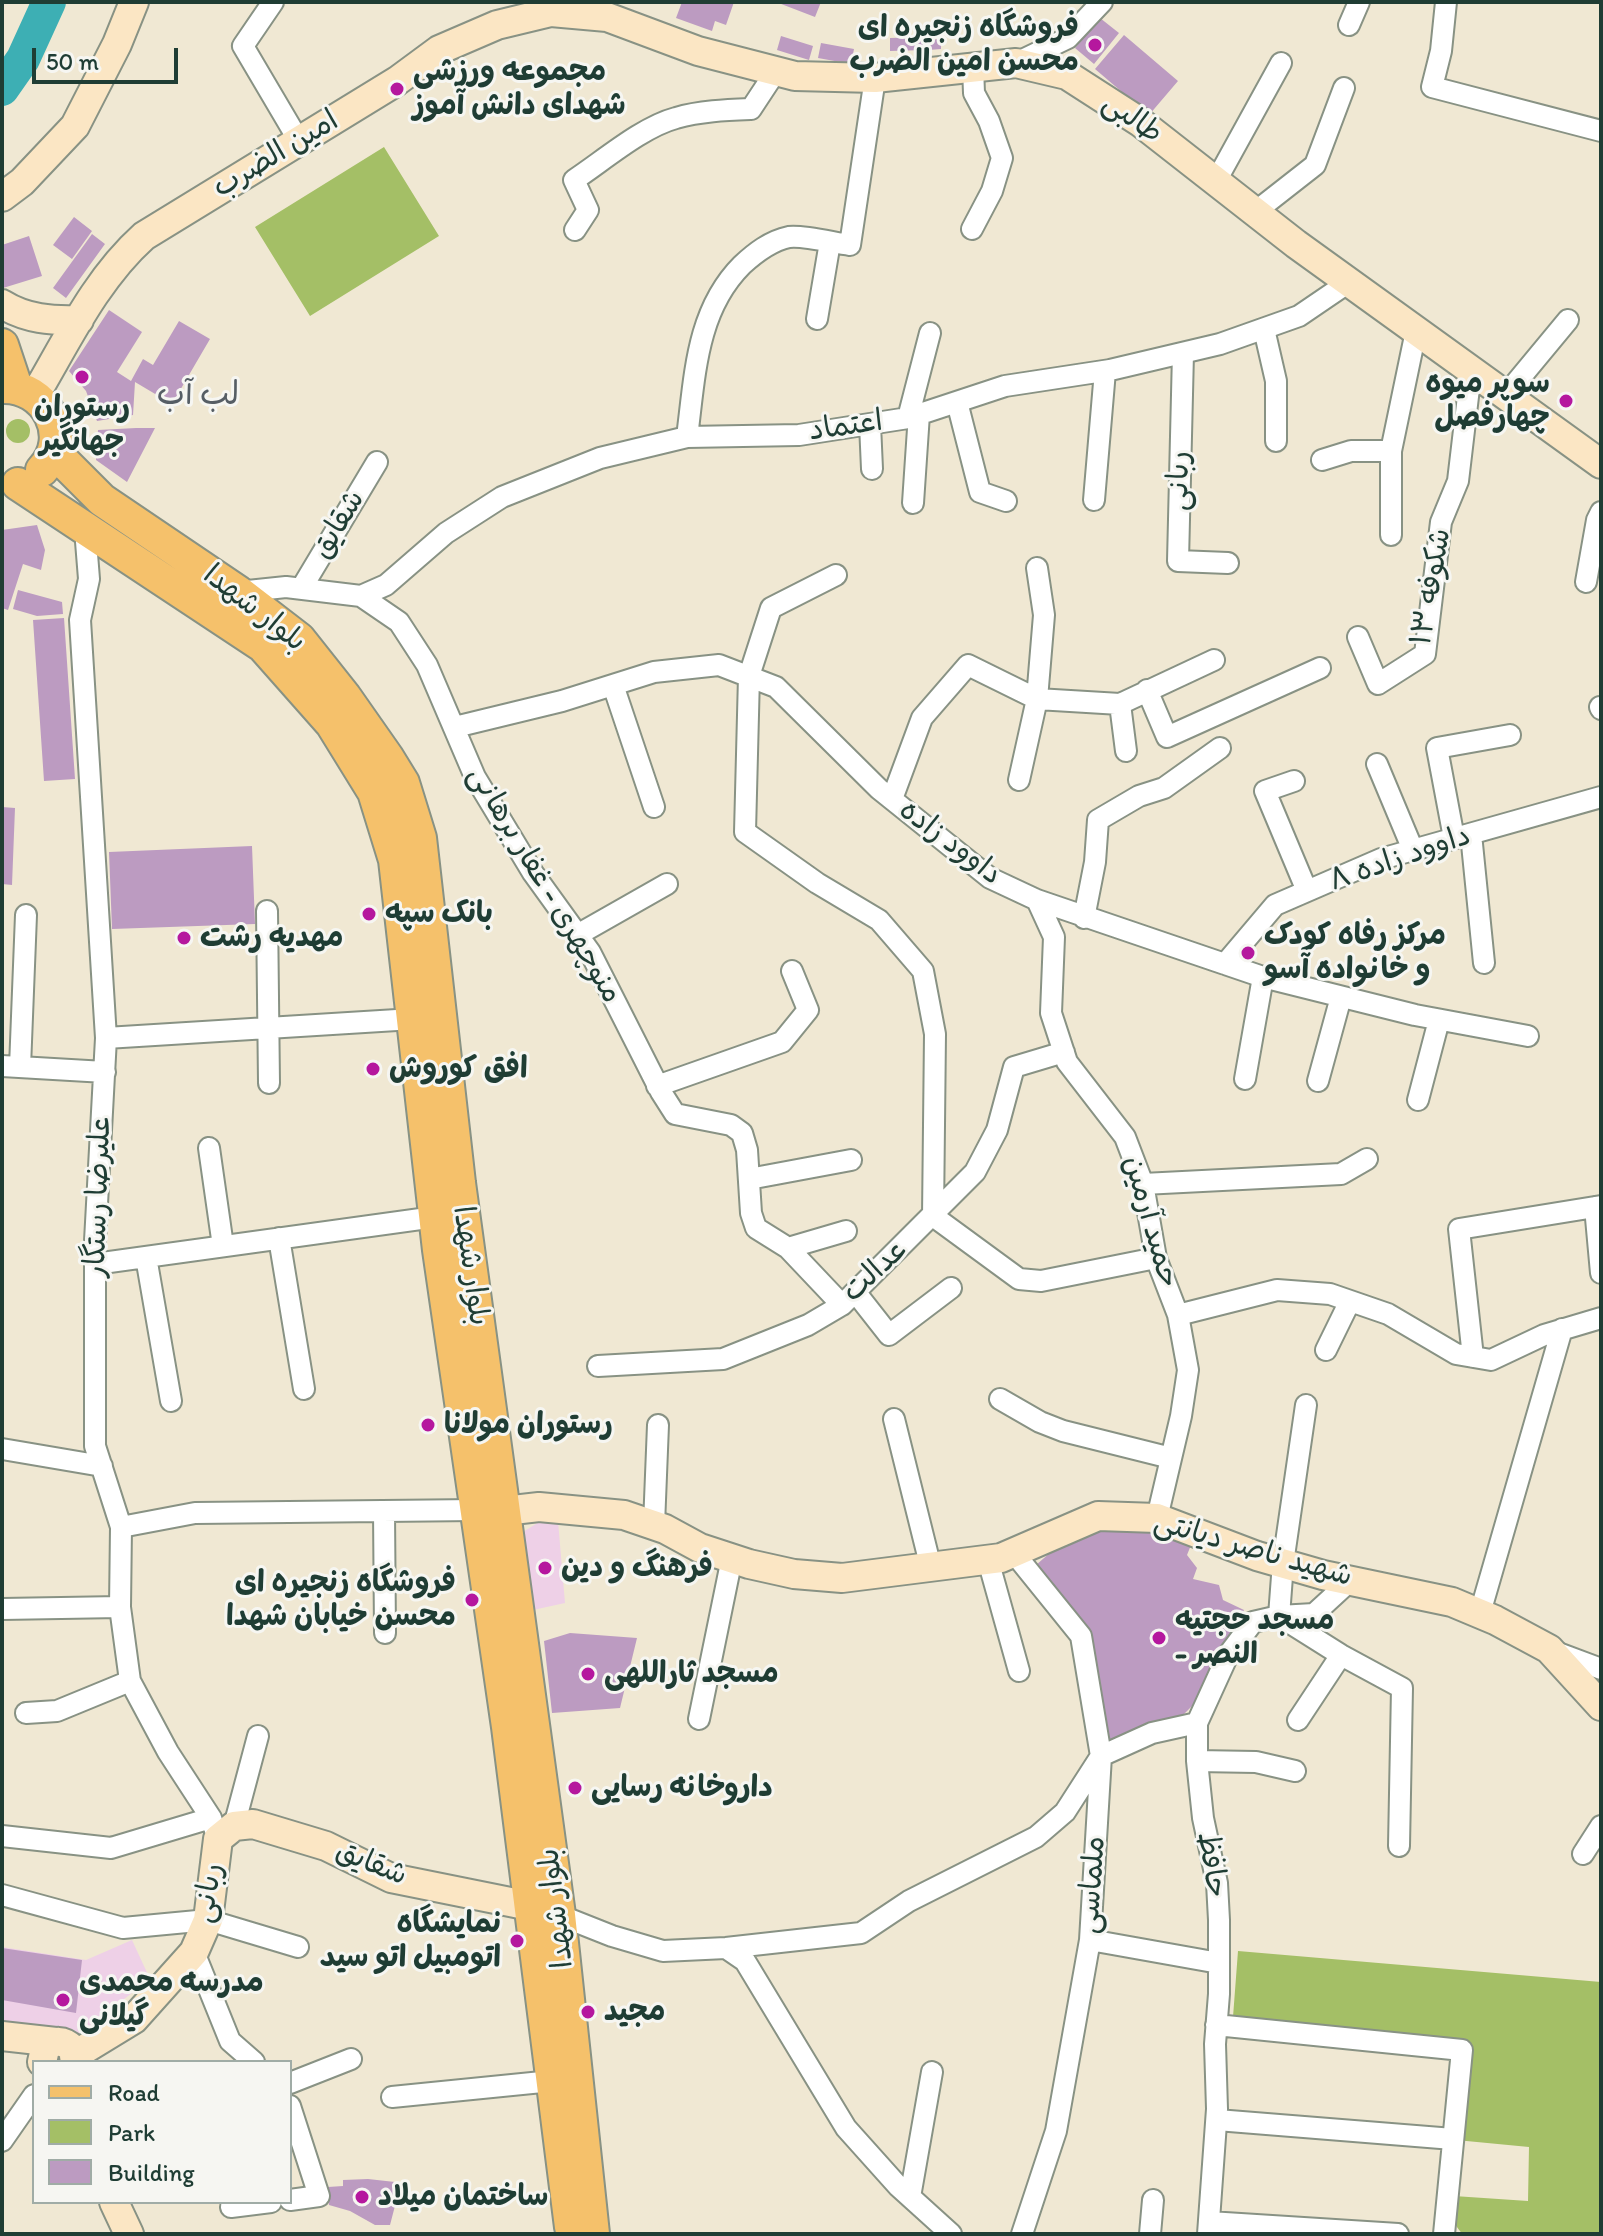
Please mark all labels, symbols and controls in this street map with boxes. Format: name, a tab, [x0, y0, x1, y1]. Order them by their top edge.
place label: فروشگاه زنجیره ای محسن امین الضرب	[850, 10, 1079, 80]
scale bar	[36, 32, 182, 82]
marker: فروشگاه زنجیره ای محسن امین الضرب	[1086, 36, 1104, 54]
text: 50 m	[46, 47, 99, 76]
place label: مجموعه ورزشی شهدای دانش آموز	[413, 54, 626, 124]
marker: مجموعه ورزشی شهدای دانش آموز	[388, 80, 406, 98]
street label: طالبی	[1095, 85, 1169, 153]
street label: امین الضرب	[207, 103, 345, 207]
place label: سوپر میوه چهارفصل	[1425, 366, 1550, 436]
marker: رستوران جهانگیر	[73, 368, 91, 386]
district label: لب آب	[157, 377, 239, 415]
place label: رستوران جهانگیر	[34, 390, 130, 460]
marker: سوپر میوه چهارفصل	[1557, 392, 1575, 410]
street label: اعتماد	[807, 404, 885, 450]
street label: ربانی	[1161, 451, 1199, 511]
street label: شقایق	[305, 484, 373, 566]
street label: شکوفه ۱۳	[1404, 526, 1460, 648]
street label: بلوار شهدا	[195, 558, 313, 660]
street label: منوچهری - غفار برهانی	[459, 760, 629, 1010]
street label: داوود زاده	[891, 793, 1009, 893]
street label: داوود زاده ۸	[1325, 818, 1475, 900]
place label: بانک سپه	[385, 896, 493, 932]
marker: بانک سپه	[360, 905, 378, 923]
place label: مرکز رفاه کودک و خانواده آسو	[1264, 918, 1446, 988]
place label: مهدیه رشت	[200, 920, 343, 956]
marker: مهدیه رشت	[175, 929, 193, 947]
marker: مرکز رفاه کودک و خانواده آسو	[1239, 944, 1257, 962]
place label: افق کوروش	[389, 1051, 528, 1087]
marker: افق کوروش	[364, 1060, 382, 1078]
street label: علیرضا رستگار	[78, 1116, 120, 1278]
street label: حمید آرمین	[1114, 1152, 1186, 1292]
street label: بلوار شهدا	[444, 1204, 496, 1328]
street label: عدالت	[835, 1231, 917, 1311]
place label: رستوران مولانا	[444, 1407, 613, 1443]
marker: رستوران مولانا	[419, 1416, 437, 1434]
street label: شهید ناصر دیانتی	[1150, 1504, 1356, 1596]
place label: فرهنگ و دین	[561, 1550, 713, 1586]
marker: فرهنگ و دین	[536, 1559, 554, 1577]
place label: فروشگاه زنجیره ای محسن خیابان شهدا	[226, 1565, 456, 1636]
marker: فروشگاه زنجیره ای محسن خیابان شهدا	[463, 1591, 481, 1609]
place label: مسجد حجتیه - النصر	[1175, 1603, 1334, 1674]
marker: مسجد حجتیه - النصر	[1150, 1629, 1168, 1647]
place label: مسجد ثاراللهی	[604, 1656, 779, 1692]
marker: مسجد ثاراللهی	[579, 1665, 597, 1683]
place label: داروخانه رسایی	[591, 1770, 773, 1806]
marker: داروخانه رسایی	[566, 1779, 584, 1797]
street label: حافظ	[1188, 1830, 1234, 1900]
street label: شقایق	[330, 1833, 412, 1895]
street label: ملماسی	[1072, 1835, 1114, 1935]
street label: بلوار شهدا	[532, 1846, 582, 1970]
street label: ربانی	[186, 1860, 232, 1926]
place label: نمایشگاه اتومبیل اتو سید	[320, 1906, 501, 1976]
marker: نمایشگاه اتومبیل اتو سید	[508, 1932, 526, 1950]
place label: مدرسه محمدی گیلانی	[79, 1965, 264, 2036]
marker: مدرسه محمدی گیلانی	[54, 1991, 72, 2009]
place label: مجید	[604, 1994, 665, 2030]
marker: مجید	[579, 2003, 597, 2021]
legend	[32, 2060, 292, 2204]
text: Road	[108, 2078, 160, 2107]
text: Park	[108, 2118, 155, 2147]
text: Building	[108, 2158, 195, 2187]
place label: ساختمان میلاد	[378, 2179, 548, 2215]
marker: ساختمان میلاد	[353, 2188, 371, 2206]

